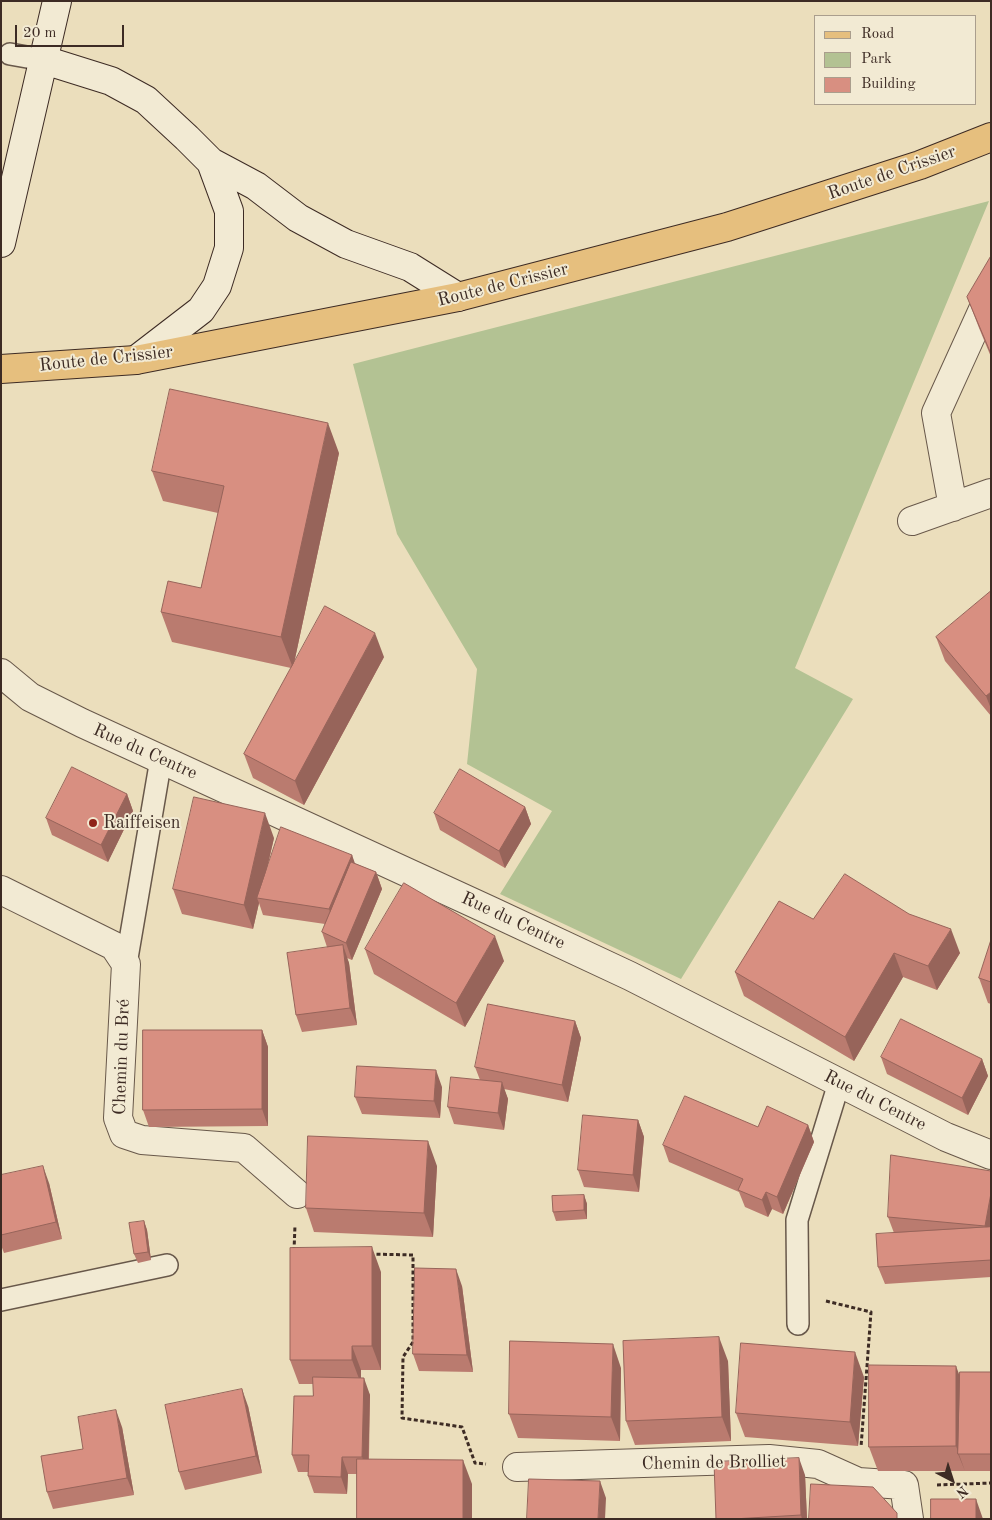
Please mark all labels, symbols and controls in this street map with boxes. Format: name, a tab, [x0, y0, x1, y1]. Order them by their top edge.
scale bar	[18, 15, 126, 47]
legend	[814, 15, 977, 105]
text: 20 m	[23, 26, 57, 41]
text: Road	[861, 27, 894, 42]
text: Park	[861, 52, 892, 67]
text: Building	[861, 77, 916, 92]
street label: Route de Crissier	[825, 141, 959, 205]
street label: Route de Crissier	[435, 258, 571, 312]
street label: Route de Crissier	[38, 341, 174, 377]
street label: Rue du Centre	[89, 719, 201, 785]
place label: Raiffeisen	[103, 812, 180, 834]
marker: Raiffeisen	[87, 817, 99, 829]
street label: Rue du Centre	[458, 888, 568, 954]
street label: Chemin du Bré	[109, 999, 135, 1115]
street label: Rue du Centre	[820, 1066, 930, 1136]
street label: Chemin de Brolliet	[641, 1451, 787, 1475]
north arrow	[927, 1455, 977, 1505]
text: N	[953, 1483, 970, 1500]

